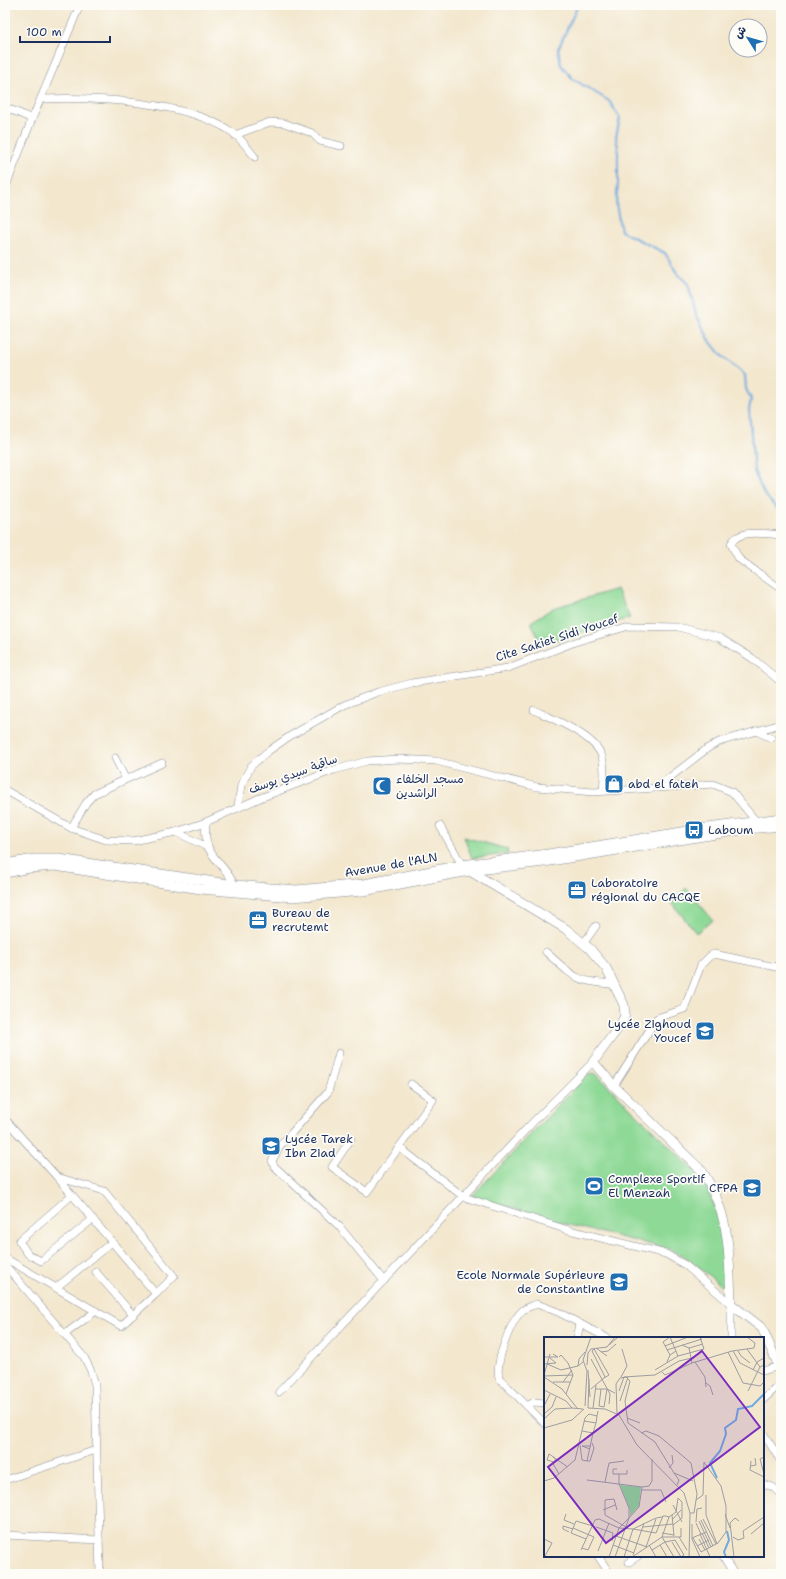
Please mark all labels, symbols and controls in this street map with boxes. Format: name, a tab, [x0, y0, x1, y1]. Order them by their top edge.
scale bar	[20, 18, 110, 44]
north arrow	[728, 18, 768, 58]
text: ش	[731, 23, 750, 42]
text: 100 m	[26, 24, 62, 40]
street label: Cite Sakiet Sidi Youcef	[494, 610, 621, 665]
street label: ساقية سيدي يوسف	[246, 751, 340, 798]
place label: مسجد الخلفاء الراشدين	[396, 771, 464, 801]
shop icon: abd el fateh	[603, 773, 625, 795]
mosque icon: مسجد الخلفاء الراشدين	[371, 775, 393, 797]
place label: abd el fateh	[628, 776, 699, 792]
bus stop icon: Laboum	[683, 819, 705, 841]
place label: Laboum	[708, 822, 753, 838]
street label: Avenue de l'ALN	[343, 849, 439, 881]
place label: Laboratoire régional du CACQE	[591, 875, 700, 905]
office icon: Laboratoire régional du CACQE	[566, 879, 588, 901]
place label: Bureau de recrutemt	[272, 905, 330, 935]
office icon: Bureau de recrutemt	[247, 909, 269, 931]
place label: Lycée Zighoud Youcef	[608, 1016, 692, 1046]
school or university icon: Lycée Zighoud Youcef	[694, 1020, 716, 1042]
place label: Lycée Tarek Ibn Ziad	[285, 1131, 353, 1161]
school or university icon: Lycée Tarek Ibn Ziad	[260, 1135, 282, 1157]
place label: Complexe Sportif El Menzah	[608, 1171, 706, 1201]
sports icon: Complexe Sportif El Menzah	[583, 1175, 605, 1197]
school or university icon: CFPA	[741, 1177, 763, 1199]
place label: CFPA	[709, 1180, 738, 1196]
place label: Ecole Normale Supérieure de Constantine	[456, 1267, 605, 1297]
school or university icon: Ecole Normale Supérieure de Constantine	[608, 1271, 630, 1293]
inset map	[544, 1337, 764, 1557]

